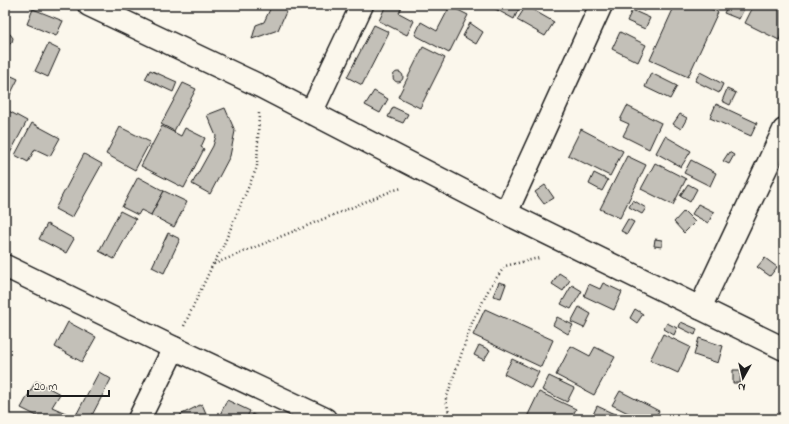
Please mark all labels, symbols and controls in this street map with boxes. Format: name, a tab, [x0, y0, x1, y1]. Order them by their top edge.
north arrow	[723, 358, 763, 398]
scale bar	[28, 372, 109, 398]
text: 20 m	[34, 378, 57, 396]
text: N	[737, 378, 747, 395]

